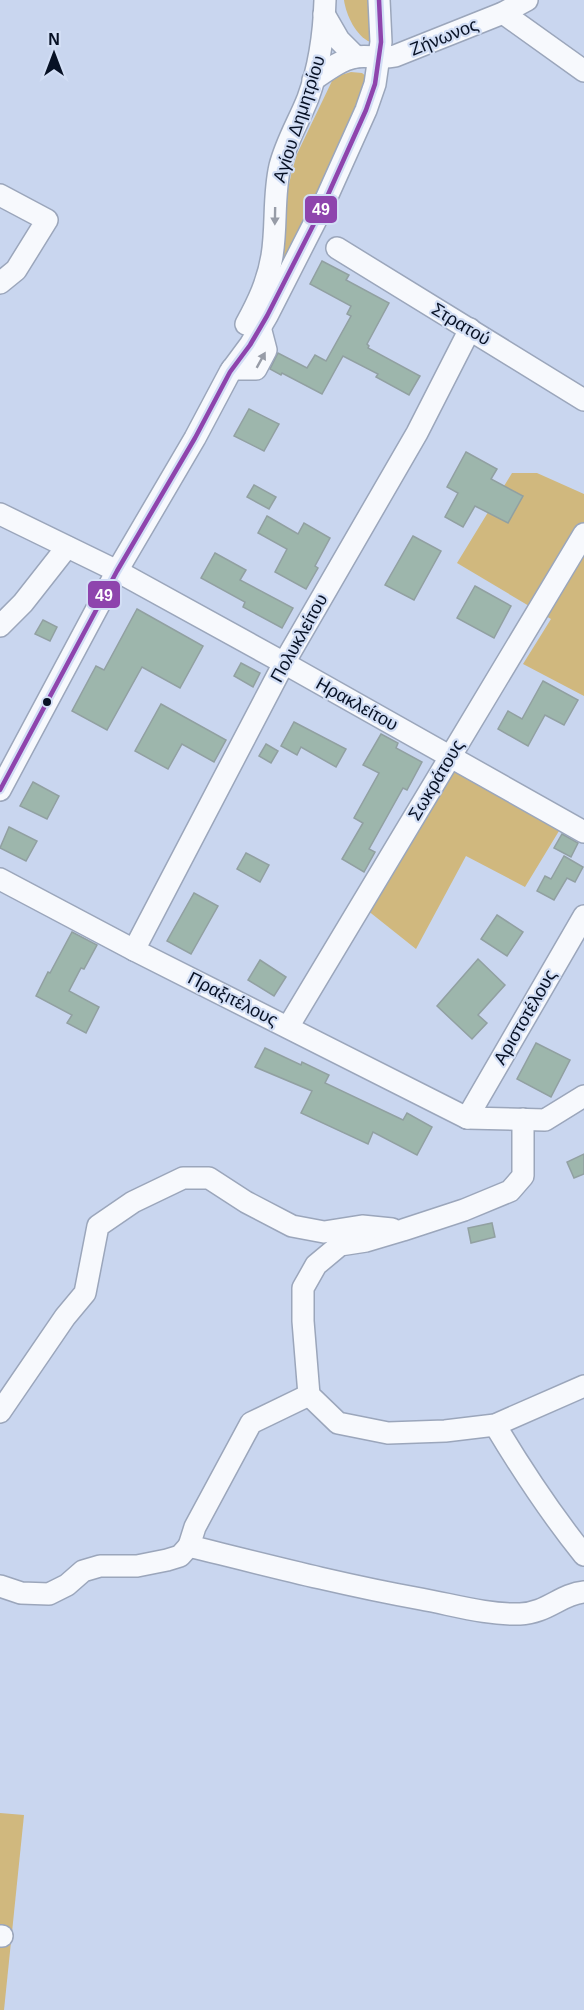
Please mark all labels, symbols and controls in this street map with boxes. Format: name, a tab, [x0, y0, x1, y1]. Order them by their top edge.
street label: Ζήνωνος	[407, 14, 481, 60]
north arrow	[24, 24, 84, 84]
text: N	[48, 31, 60, 48]
street label: Αγίου Δημητρίου	[269, 53, 329, 185]
line badge: 49	[304, 195, 338, 224]
text: 49	[312, 201, 330, 218]
one-way arrow	[270, 207, 279, 226]
street label: Στρατού	[428, 299, 494, 349]
one-way arrow	[256, 351, 266, 368]
line badge: 49	[87, 580, 121, 609]
text: 49	[95, 587, 113, 604]
street label: Πολυκλείτου	[267, 590, 331, 686]
street label: Ηρακλείτου	[313, 673, 401, 735]
unlabelled marker	[41, 696, 53, 708]
street label: Σωκράτους	[404, 736, 468, 824]
street label: Αριστοτέλους	[490, 966, 560, 1068]
street label: Πραξιτέλους	[185, 968, 282, 1030]

